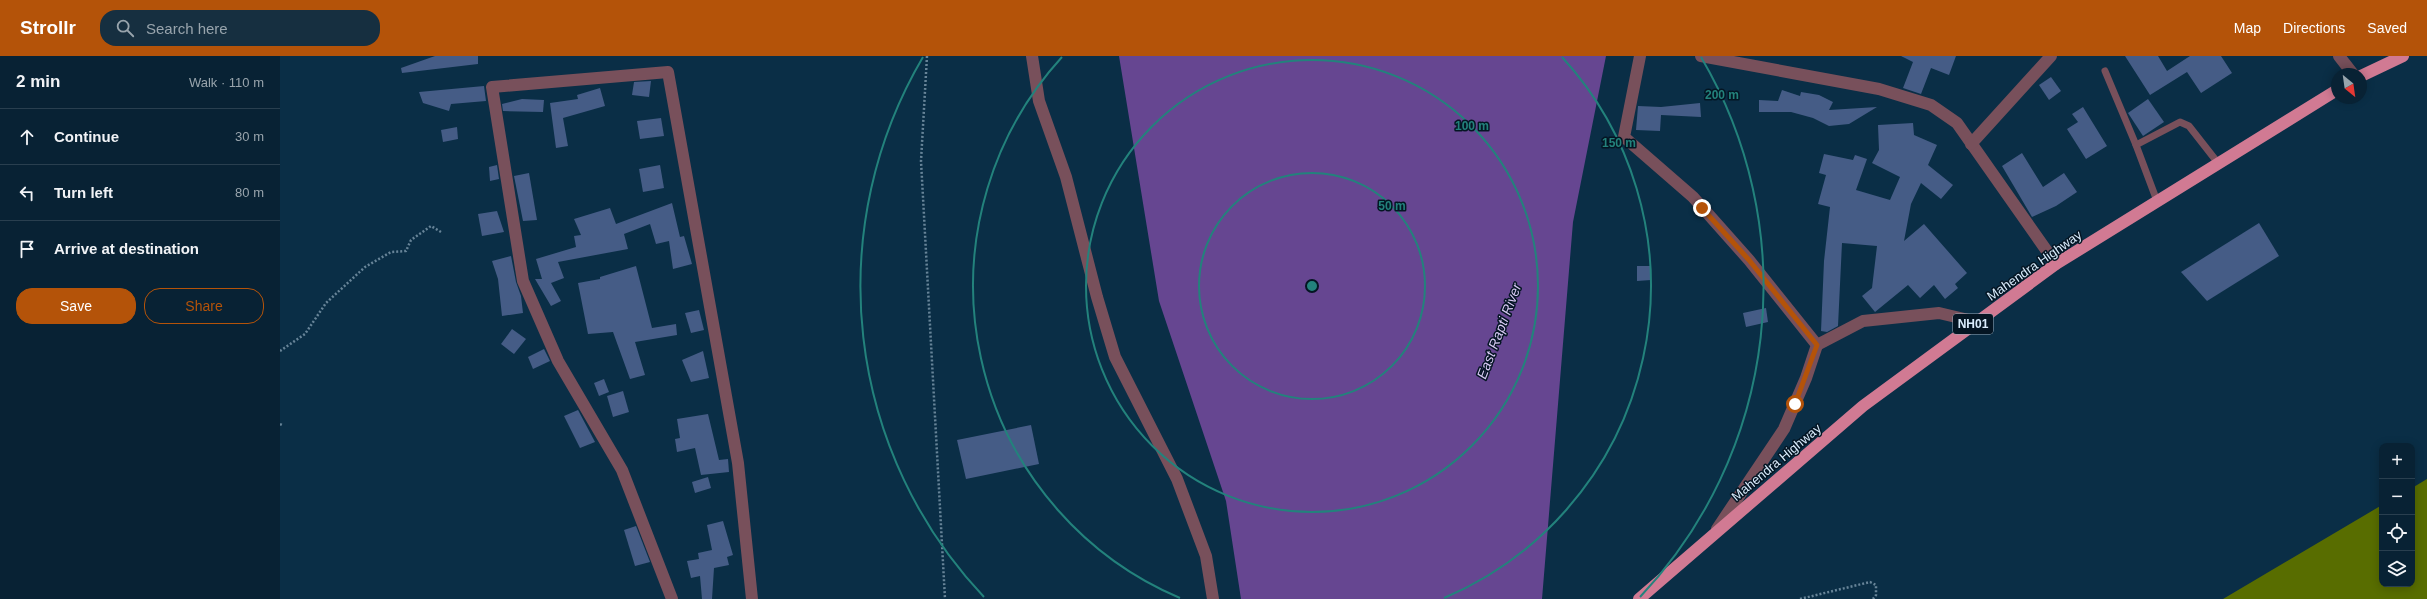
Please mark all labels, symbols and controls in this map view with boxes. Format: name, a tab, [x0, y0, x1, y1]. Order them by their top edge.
search box	[100, 10, 380, 46]
text: Strollr	[20, 17, 76, 38]
icon: search	[114, 17, 136, 39]
text: Search here	[146, 20, 228, 37]
text: Map	[2234, 20, 2261, 36]
text: Directions	[2283, 20, 2345, 36]
text: Saved	[2367, 20, 2407, 36]
north arrow	[2331, 68, 2367, 104]
text: 2 min	[16, 72, 60, 91]
text: Walk · 110 m	[189, 75, 264, 90]
text: 200 m	[1705, 88, 1739, 102]
text: 100 m	[1455, 119, 1489, 133]
icon: ahead	[16, 126, 38, 148]
text: Continue	[54, 128, 119, 145]
text: 30 m	[235, 129, 264, 144]
text: 150 m	[1602, 136, 1636, 150]
icon: left	[16, 182, 38, 204]
text: Turn left	[54, 184, 113, 201]
text: 80 m	[235, 185, 264, 200]
text: 50 m	[1378, 199, 1406, 213]
route end	[1693, 199, 1711, 217]
street label: Mahendra Highway	[1984, 227, 2085, 304]
icon: arrive	[16, 238, 38, 260]
text: Arrive at destination	[54, 240, 199, 257]
centre of rings	[1305, 279, 1319, 293]
water label: East Rapti River	[1473, 280, 1525, 381]
button: Save	[16, 288, 136, 324]
button: Share	[144, 288, 264, 324]
road number: NH01	[1953, 314, 1993, 334]
route start	[1786, 395, 1804, 413]
street label: Mahendra Highway	[1729, 420, 1824, 504]
map controls	[2379, 443, 2415, 587]
button: +	[2379, 443, 2415, 479]
button: −	[2379, 479, 2415, 515]
button: locate	[2379, 515, 2415, 551]
button: layers	[2379, 551, 2415, 587]

